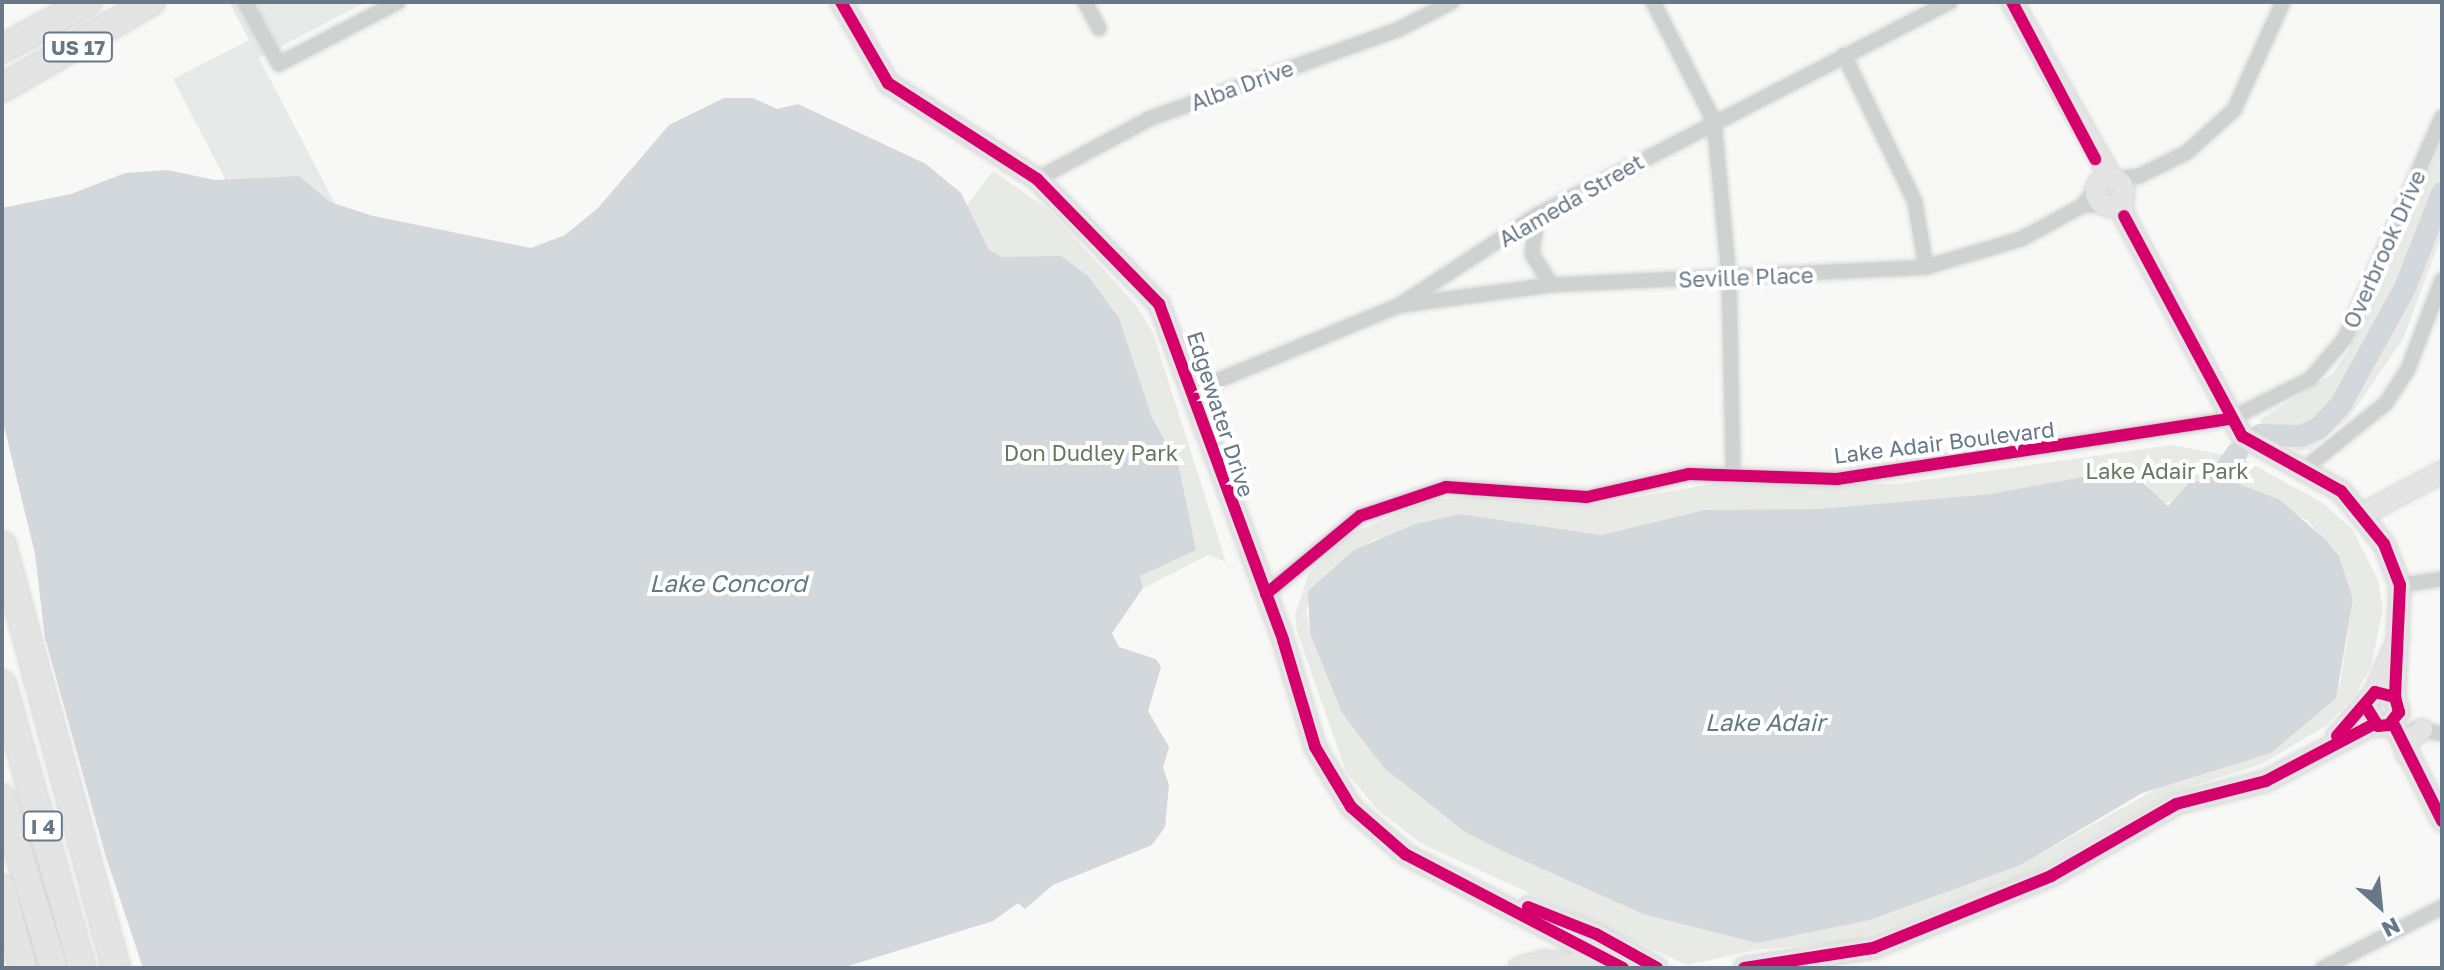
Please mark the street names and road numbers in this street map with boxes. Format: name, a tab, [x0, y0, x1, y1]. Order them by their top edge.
road number: US 17	[42, 31, 114, 63]
street label: Alba Drive	[1187, 54, 1297, 116]
street label: Alameda Street	[1494, 148, 1648, 252]
street label: Overbrook Drive	[2337, 166, 2431, 332]
street label: Seville Place	[1678, 261, 1814, 293]
street label: Edgewater Drive	[1182, 328, 1260, 500]
street label: Lake Adair Boulevard	[1832, 415, 2056, 469]
road number: I 4	[21, 810, 65, 842]

